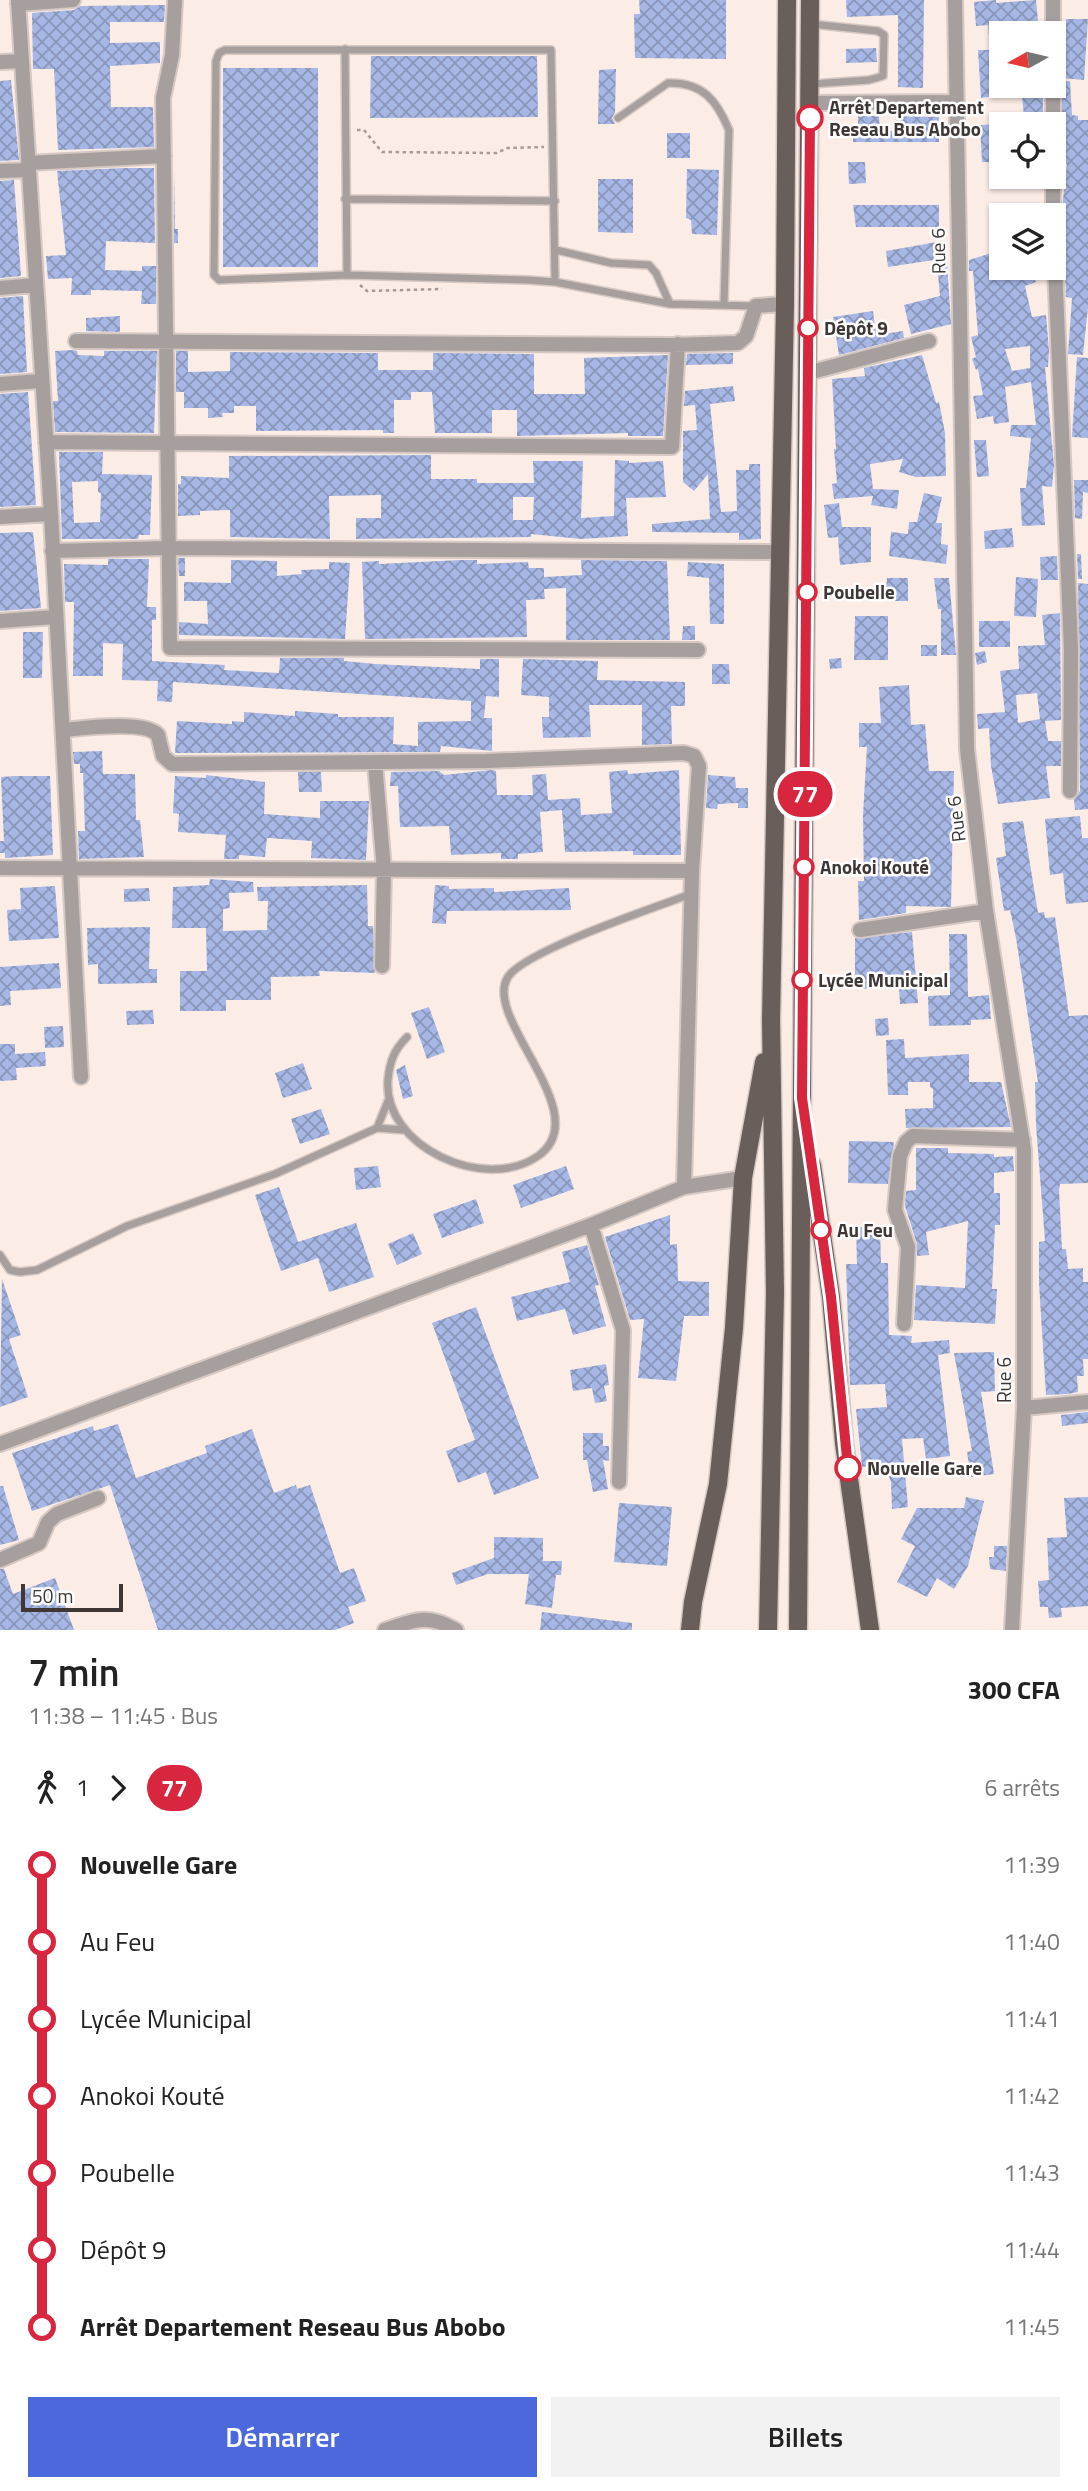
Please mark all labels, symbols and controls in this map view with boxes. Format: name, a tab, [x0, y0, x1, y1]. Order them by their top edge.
north arrow	[989, 21, 1066, 98]
map controls	[989, 21, 1066, 280]
place label: Arrêt Departement Reseau Bus Abobo	[829, 92, 984, 143]
marker: Arrêt Departement Reseau Bus Abobo	[797, 105, 823, 131]
button: locate	[989, 112, 1066, 189]
button: layers	[989, 203, 1066, 280]
street label: Rue 6	[923, 228, 952, 274]
place label: Dépôt 9	[824, 313, 888, 342]
marker: Dépôt 9	[798, 318, 818, 338]
place label: Poubelle	[823, 577, 895, 606]
marker: Poubelle	[797, 582, 817, 602]
line badge: 77	[774, 771, 836, 817]
text: 77	[792, 776, 818, 812]
street label: Rue 6	[938, 794, 973, 844]
place label: Anokoi Kouté	[820, 852, 929, 881]
marker: Anokoi Kouté	[794, 857, 814, 877]
place label: Lycée Municipal	[818, 965, 948, 994]
marker: Lycée Municipal	[792, 970, 812, 990]
place label: Au Feu	[837, 1215, 893, 1244]
marker: Au Feu	[811, 1220, 831, 1240]
street label: Rue 6	[989, 1357, 1018, 1403]
place label: Nouvelle Gare	[867, 1453, 982, 1482]
marker: Nouvelle Gare	[835, 1455, 861, 1481]
scale bar	[21, 1581, 122, 1613]
text: 50 m	[32, 1581, 73, 1610]
text: 7 min	[28, 1643, 119, 1701]
text: 300 CFA	[968, 1670, 1060, 1709]
text: 11:38 – 11:45 · Bus	[28, 1698, 218, 1733]
icon: walk	[28, 1769, 66, 1807]
icon: forward	[99, 1769, 137, 1807]
text: 1	[76, 1770, 89, 1805]
text: 77	[161, 1770, 188, 1806]
text: 6 arrêts	[985, 1770, 1060, 1805]
text: Nouvelle Gare	[80, 1845, 237, 1884]
text: 11:39	[1003, 1847, 1060, 1882]
text: Au Feu	[80, 1922, 155, 1961]
text: 11:40	[1003, 1924, 1060, 1959]
text: Lycée Municipal	[80, 1999, 252, 2038]
text: 11:41	[1003, 2001, 1060, 2036]
text: Anokoi Kouté	[80, 2076, 225, 2115]
text: 11:42	[1003, 2078, 1060, 2113]
text: Poubelle	[80, 2153, 175, 2192]
text: 11:43	[1003, 2155, 1060, 2190]
text: Dépôt 9	[80, 2230, 167, 2269]
text: 11:44	[1003, 2232, 1060, 2267]
text: Arrêt Departement Reseau Bus Abobo	[80, 2307, 506, 2346]
text: 11:45	[1003, 2309, 1060, 2344]
button: Démarrer	[28, 2397, 537, 2477]
button: Billets	[551, 2397, 1060, 2477]

